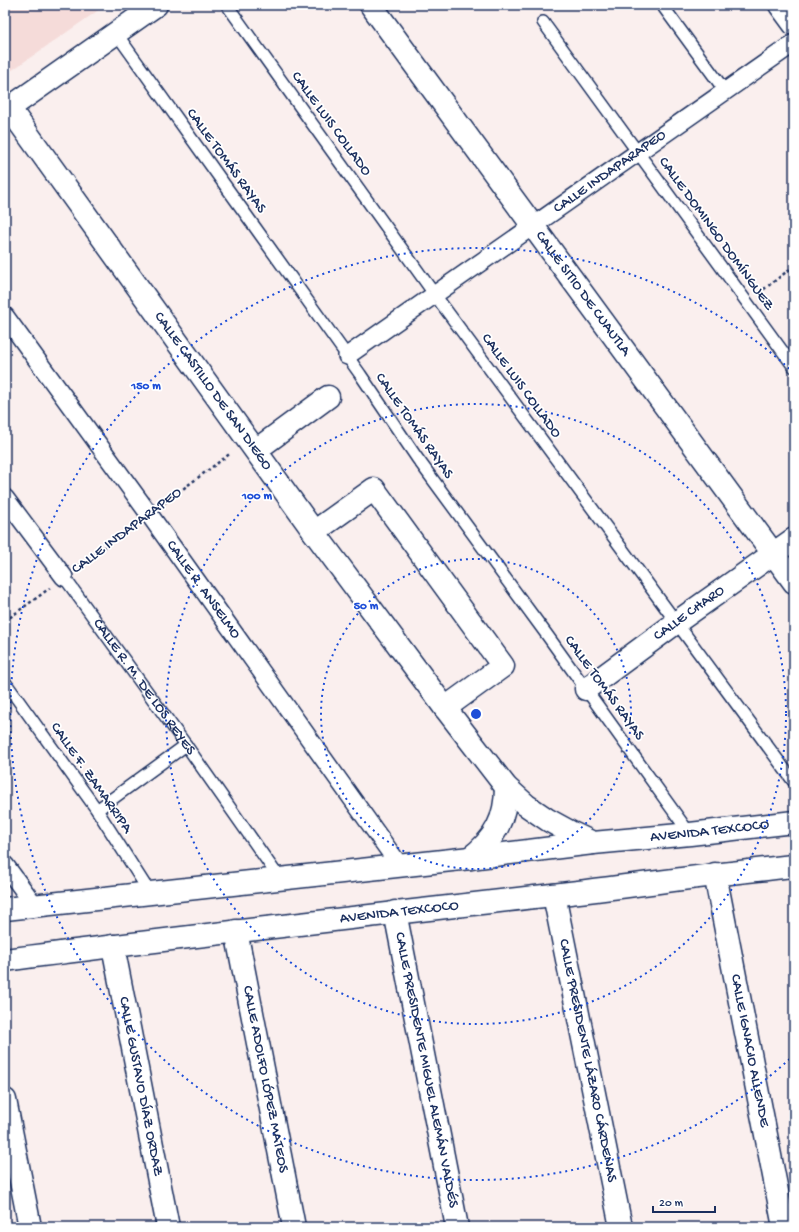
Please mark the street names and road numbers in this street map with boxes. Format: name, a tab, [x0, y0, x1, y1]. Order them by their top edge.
street label: CALLE LUIS COLLADO	[287, 68, 375, 180]
street label: CALLE TOMÁS RAYAS	[182, 105, 270, 217]
street label: CALLE INDAPARAPEO	[550, 126, 670, 218]
street label: CALLE DOMINGO DOMÍNGUEZ	[654, 154, 778, 314]
street label: CALLE SITIO DE CUAUTLA	[531, 228, 635, 361]
street label: CALLE CASTILLO DE SAN DIEGO	[150, 309, 276, 474]
street label: CALLE LUIS COLLADO	[477, 330, 565, 442]
street label: CALLE TOMÁS RAYAS	[371, 370, 457, 482]
street label: CALLE INDAPARAPEO	[68, 484, 186, 578]
street label: CALLE R. ANSELMO	[162, 537, 244, 643]
street label: CALLE CHARO	[650, 582, 728, 645]
street label: CALLE R. M. DE LOS REYES	[88, 615, 199, 759]
street label: CALLE TOMÁS RAYAS	[560, 632, 648, 744]
street label: CALLE F. ZAMARRIPA	[46, 719, 137, 838]
street label: AVENIDA TEXCOCO	[649, 816, 770, 847]
street label: AVENIDA TEXCOCO	[339, 897, 460, 928]
street label: CALLE PRESIDENTE MIGUEL ALEMÁN VALDÉS	[390, 931, 462, 1209]
street label: CALLE PRESIDENTE LÁZARO CÁRDENAS	[554, 937, 621, 1184]
street label: CALLE IGNACIO ALLENDE	[726, 973, 773, 1129]
street label: CALLE ADOLFO LÓPEZ MATEOS	[238, 984, 292, 1174]
street label: CALLE GUSTAVO DÍAZ ORDAZ	[114, 995, 167, 1178]

